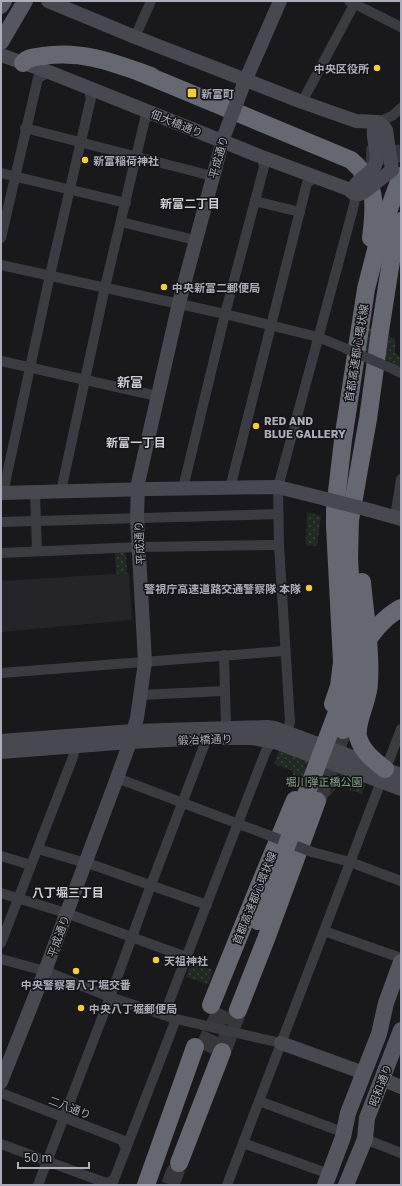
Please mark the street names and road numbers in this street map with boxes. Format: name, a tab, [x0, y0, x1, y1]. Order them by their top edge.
street label: 佃大橋通り	[149, 107, 205, 139]
street label: 平成通り	[206, 134, 230, 180]
street label: 首都高速都心環状線	[342, 303, 370, 403]
street label: 平成通り	[131, 521, 147, 565]
street label: 鍛冶橋通り	[177, 732, 233, 746]
street label: 首都高速都心環状線	[229, 850, 279, 946]
street label: 平成通り	[44, 913, 72, 959]
street label: 昭和通り	[366, 1062, 394, 1108]
street label: 二八通り	[47, 1093, 93, 1121]

